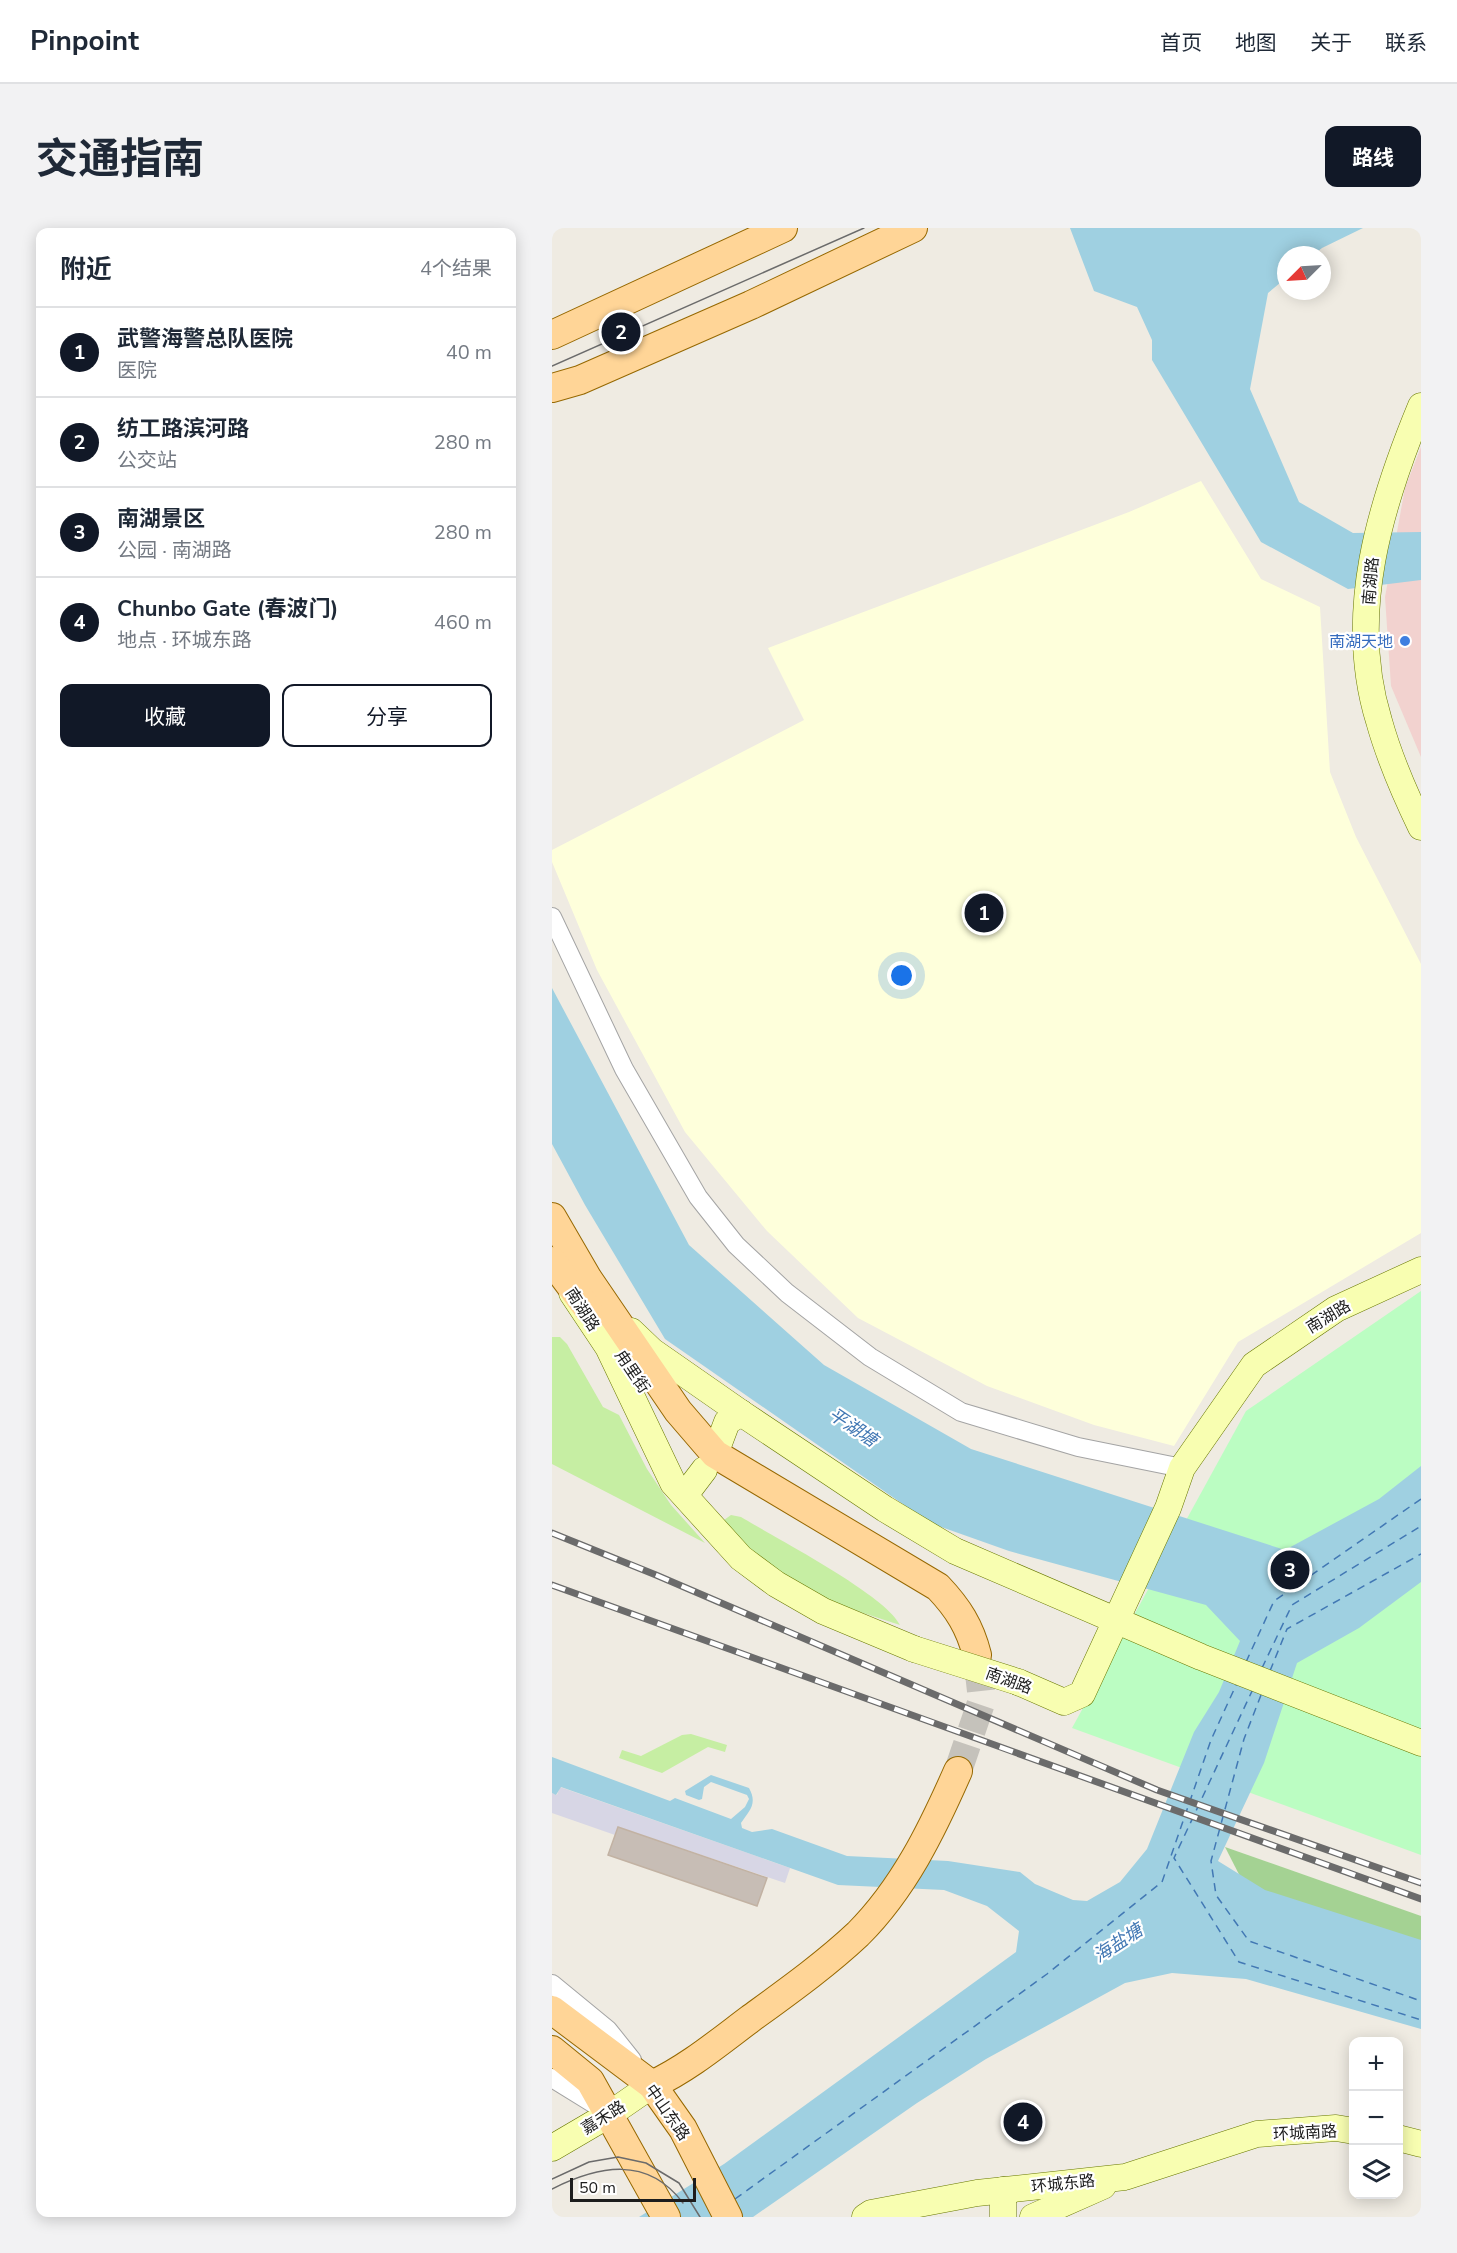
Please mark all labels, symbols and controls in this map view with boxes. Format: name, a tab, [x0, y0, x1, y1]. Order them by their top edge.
text: Pinpoint	[30, 22, 139, 60]
text: 首页	[1160, 29, 1202, 57]
text: 地图	[1235, 29, 1277, 57]
text: 关于	[1310, 29, 1352, 57]
text: 联系	[1385, 29, 1427, 57]
button: 路线	[1325, 126, 1421, 187]
text: 交通指南	[36, 131, 204, 188]
north arrow	[1277, 246, 1331, 300]
text: 附近	[60, 252, 112, 287]
text: 4个结果	[420, 255, 492, 282]
pin: 2	[602, 310, 640, 354]
text: 武警海警总队医院	[117, 324, 293, 354]
text: 1	[74, 339, 86, 366]
text: 40 m	[446, 339, 492, 366]
text: 医院	[117, 357, 157, 384]
text: 纺工路滨河路	[117, 414, 249, 444]
text: 2	[74, 429, 86, 456]
text: 280 m	[434, 429, 492, 456]
text: 公交站	[117, 447, 177, 474]
text: 南湖景区	[117, 504, 205, 534]
text: 3	[74, 519, 86, 546]
text: 280 m	[434, 519, 492, 546]
text: 公园 · 南湖路	[117, 537, 232, 564]
street label: 南湖路	[1358, 556, 1384, 606]
text: Chunbo Gate (春波门)	[117, 594, 338, 624]
text: 4	[74, 609, 86, 636]
text: 460 m	[434, 609, 492, 636]
text: 地点 · 环城东路	[117, 627, 252, 654]
place label: 南湖天地	[1329, 631, 1393, 653]
marker: 南湖天地	[1398, 634, 1412, 648]
button: 收藏	[60, 684, 270, 747]
button: 分享	[282, 684, 492, 747]
pin: 1	[964, 890, 1004, 936]
your location	[887, 961, 916, 990]
street label: 南湖路	[560, 1283, 604, 1336]
street label: 南湖路	[1302, 1295, 1355, 1339]
street label: 甪里街	[610, 1346, 655, 1398]
water label: 平湖塘	[824, 1402, 885, 1454]
pin: 3	[1270, 1548, 1310, 1592]
street label: 南湖路	[982, 1662, 1035, 1699]
water label: 海盐塘	[1089, 1917, 1150, 1968]
map controls	[1349, 2037, 1403, 2199]
button: +	[1349, 2037, 1403, 2091]
street label: 中山东路	[640, 2080, 695, 2145]
button: −	[1349, 2091, 1403, 2145]
street label: 嘉禾路	[577, 2096, 630, 2140]
pin: 4	[1004, 2100, 1042, 2144]
street label: 环城南路	[1273, 2120, 1338, 2146]
button: layers	[1349, 2145, 1403, 2199]
street label: 环城东路	[1030, 2170, 1096, 2198]
scale bar	[570, 2175, 696, 2202]
text: 50 m	[579, 2177, 616, 2199]

